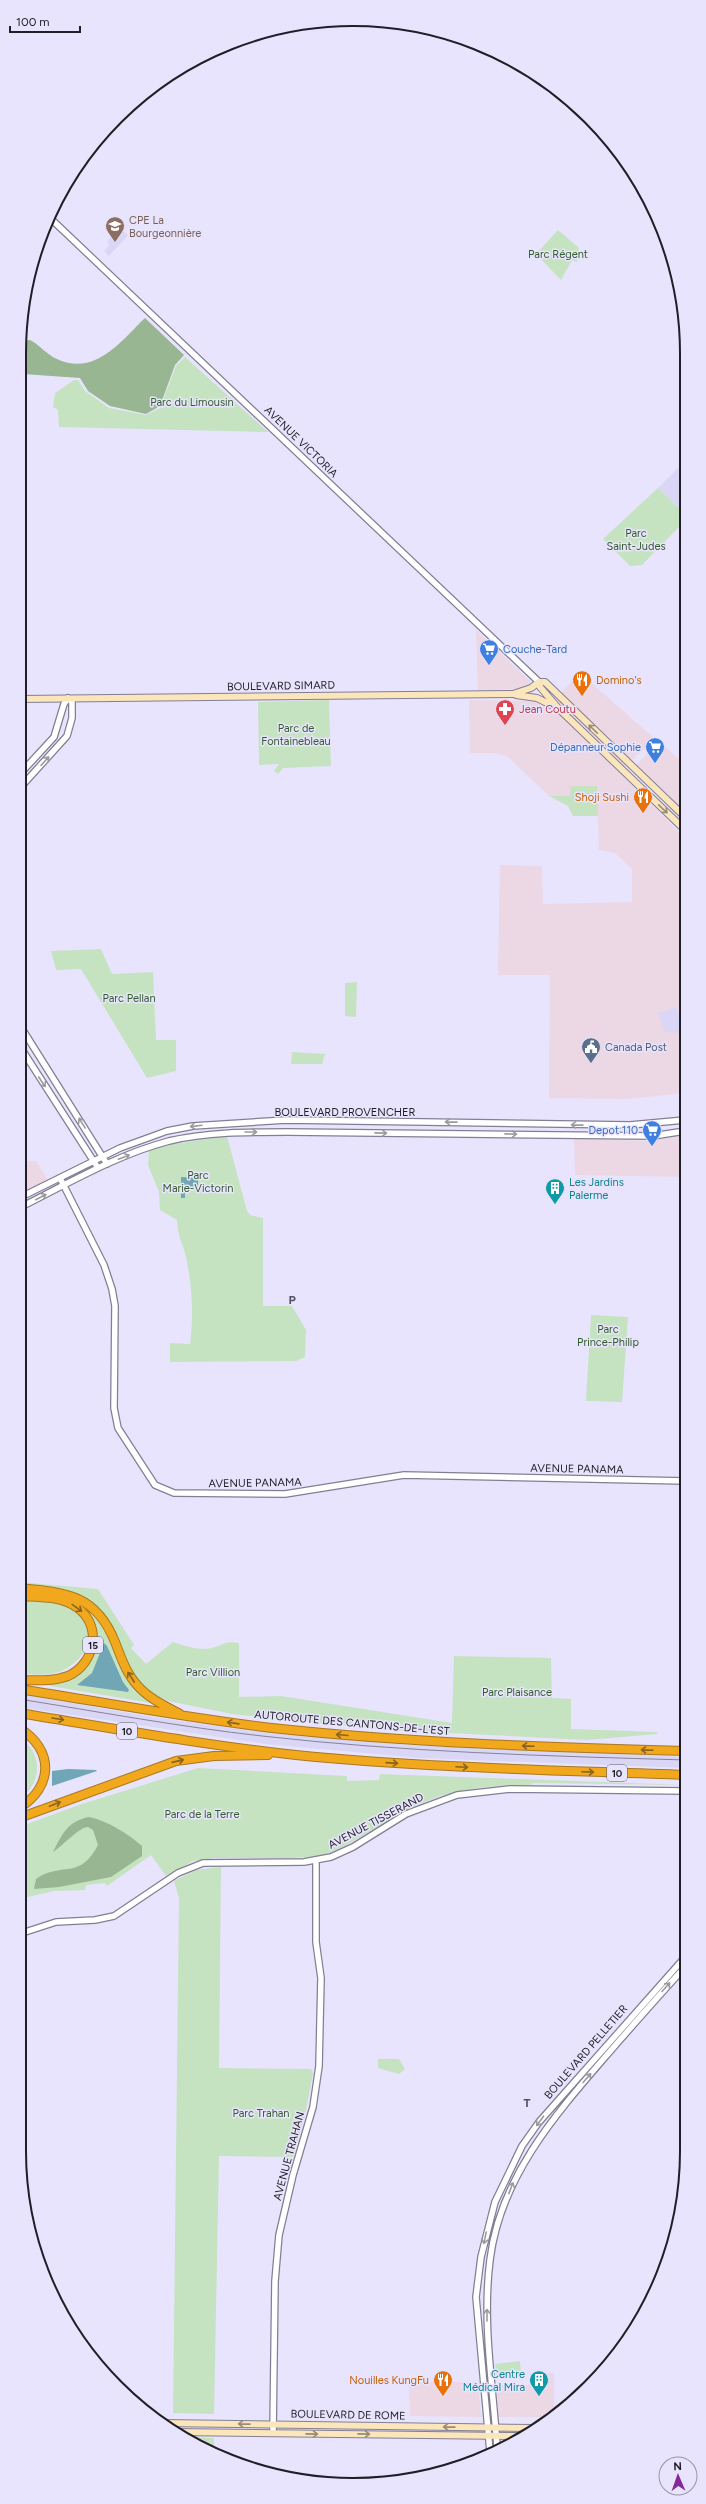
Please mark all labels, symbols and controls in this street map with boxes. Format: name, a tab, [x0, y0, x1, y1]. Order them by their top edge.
scale bar	[10, 8, 80, 34]
text: 100 m	[16, 15, 50, 29]
place label: CPE La Bourgeonnière	[129, 214, 201, 240]
school or university icon: CPE La Bourgeonnière	[104, 215, 126, 243]
park label: Parc Régent	[528, 248, 588, 261]
park label: Parc du Limousin	[150, 396, 234, 409]
street label: AVENUE VICTORIA	[262, 404, 341, 481]
park label: Parc Saint-Judes	[606, 527, 666, 553]
supermarket icon: Couche-Tard	[478, 638, 500, 666]
place label: Couche-Tard	[503, 643, 567, 656]
restaurant icon: Domino's	[571, 669, 593, 697]
place label: Domino's	[596, 674, 642, 687]
street label: BOULEVARD SIMARD	[227, 679, 336, 693]
pharmacy icon: Jean Coutu	[494, 698, 516, 726]
place label: Jean Coutu	[519, 703, 576, 716]
park label: Parc de Fontainebleau	[261, 722, 331, 748]
one-way arrow	[588, 724, 598, 734]
supermarket icon: Dépanneur Sophie	[644, 736, 666, 764]
place label: Dépanneur Sophie	[550, 741, 641, 754]
one-way arrow	[41, 755, 50, 766]
restaurant icon: Shoji Sushi	[632, 786, 654, 814]
place label: Shoji Sushi	[575, 791, 629, 804]
one-way arrow	[658, 804, 668, 814]
park label: Parc Pellan	[102, 992, 156, 1005]
public building icon: Canada Post	[580, 1036, 602, 1064]
place label: Canada Post	[605, 1041, 667, 1054]
one-way arrow	[39, 1076, 47, 1088]
street label: BOULEVARD PROVENCHER	[275, 1106, 416, 1119]
one-way arrow	[78, 1118, 86, 1129]
one-way arrow	[445, 1119, 458, 1126]
supermarket icon: Depot 110	[641, 1119, 663, 1147]
one-way arrow	[571, 1121, 584, 1129]
one-way arrow	[190, 1122, 203, 1130]
place label: Depot 110	[589, 1124, 638, 1137]
one-way arrow	[244, 1128, 257, 1136]
one-way arrow	[374, 1129, 387, 1137]
one-way arrow	[504, 1130, 517, 1138]
one-way arrow	[118, 1152, 130, 1160]
park label: Parc Marie-Victorin	[163, 1169, 233, 1195]
place label: Les Jardins Palerme	[569, 1176, 624, 1202]
building icon: Les Jardins Palerme	[544, 1177, 566, 1205]
one-way arrow	[35, 1193, 47, 1200]
district label: P	[288, 1293, 296, 1307]
park label: Parc Prince-Philip	[577, 1323, 639, 1349]
street label: AVENUE PANAMA	[530, 1462, 624, 1476]
street label: AVENUE PANAMA	[208, 1476, 302, 1490]
one-way arrow	[71, 1604, 82, 1612]
road number: 15	[83, 1637, 103, 1653]
park label: Parc Villion	[186, 1666, 240, 1679]
one-way arrow	[127, 1672, 135, 1683]
park label: Parc Plaisance	[482, 1686, 552, 1699]
street label: AUTOROUTE DES CANTONS-DE-L'EST	[254, 1708, 450, 1738]
one-way arrow	[51, 1715, 64, 1723]
one-way arrow	[227, 1719, 240, 1727]
road number: 10	[117, 1723, 137, 1739]
one-way arrow	[336, 1731, 349, 1738]
one-way arrow	[522, 1742, 535, 1750]
one-way arrow	[641, 1746, 654, 1754]
one-way arrow	[171, 1757, 184, 1764]
one-way arrow	[385, 1759, 398, 1766]
one-way arrow	[455, 1763, 468, 1771]
road number: 10	[607, 1765, 627, 1781]
one-way arrow	[581, 1768, 594, 1775]
street label: AVENUE TISSERAND	[326, 1790, 426, 1852]
one-way arrow	[49, 1800, 61, 1808]
park label: Parc de la Terre	[164, 1808, 240, 1821]
one-way arrow	[662, 1982, 671, 1992]
street label: BOULEVARD PELLETIER	[542, 2002, 630, 2102]
one-way arrow	[582, 2073, 591, 2083]
district label: T	[523, 2096, 531, 2110]
park label: Parc Trahan	[232, 2107, 290, 2120]
street label: AVENUE TRAHAN	[271, 2110, 307, 2202]
one-way arrow	[536, 2115, 544, 2126]
one-way arrow	[508, 2183, 516, 2195]
one-way arrow	[481, 2231, 489, 2244]
one-way arrow	[483, 2309, 491, 2322]
place label: Centre Médical Mira	[463, 2368, 525, 2394]
restaurant icon: Nouilles KungFu	[432, 2369, 454, 2397]
building icon: Centre Médical Mira	[528, 2369, 550, 2397]
place label: Nouilles KungFu	[349, 2374, 429, 2387]
street label: BOULEVARD DE ROME	[290, 2407, 406, 2423]
one-way arrow	[238, 2420, 251, 2428]
one-way arrow	[443, 2423, 456, 2431]
one-way arrow	[305, 2430, 318, 2438]
one-way arrow	[357, 2430, 370, 2438]
north arrow	[658, 2456, 698, 2496]
text: N	[673, 2460, 682, 2473]

